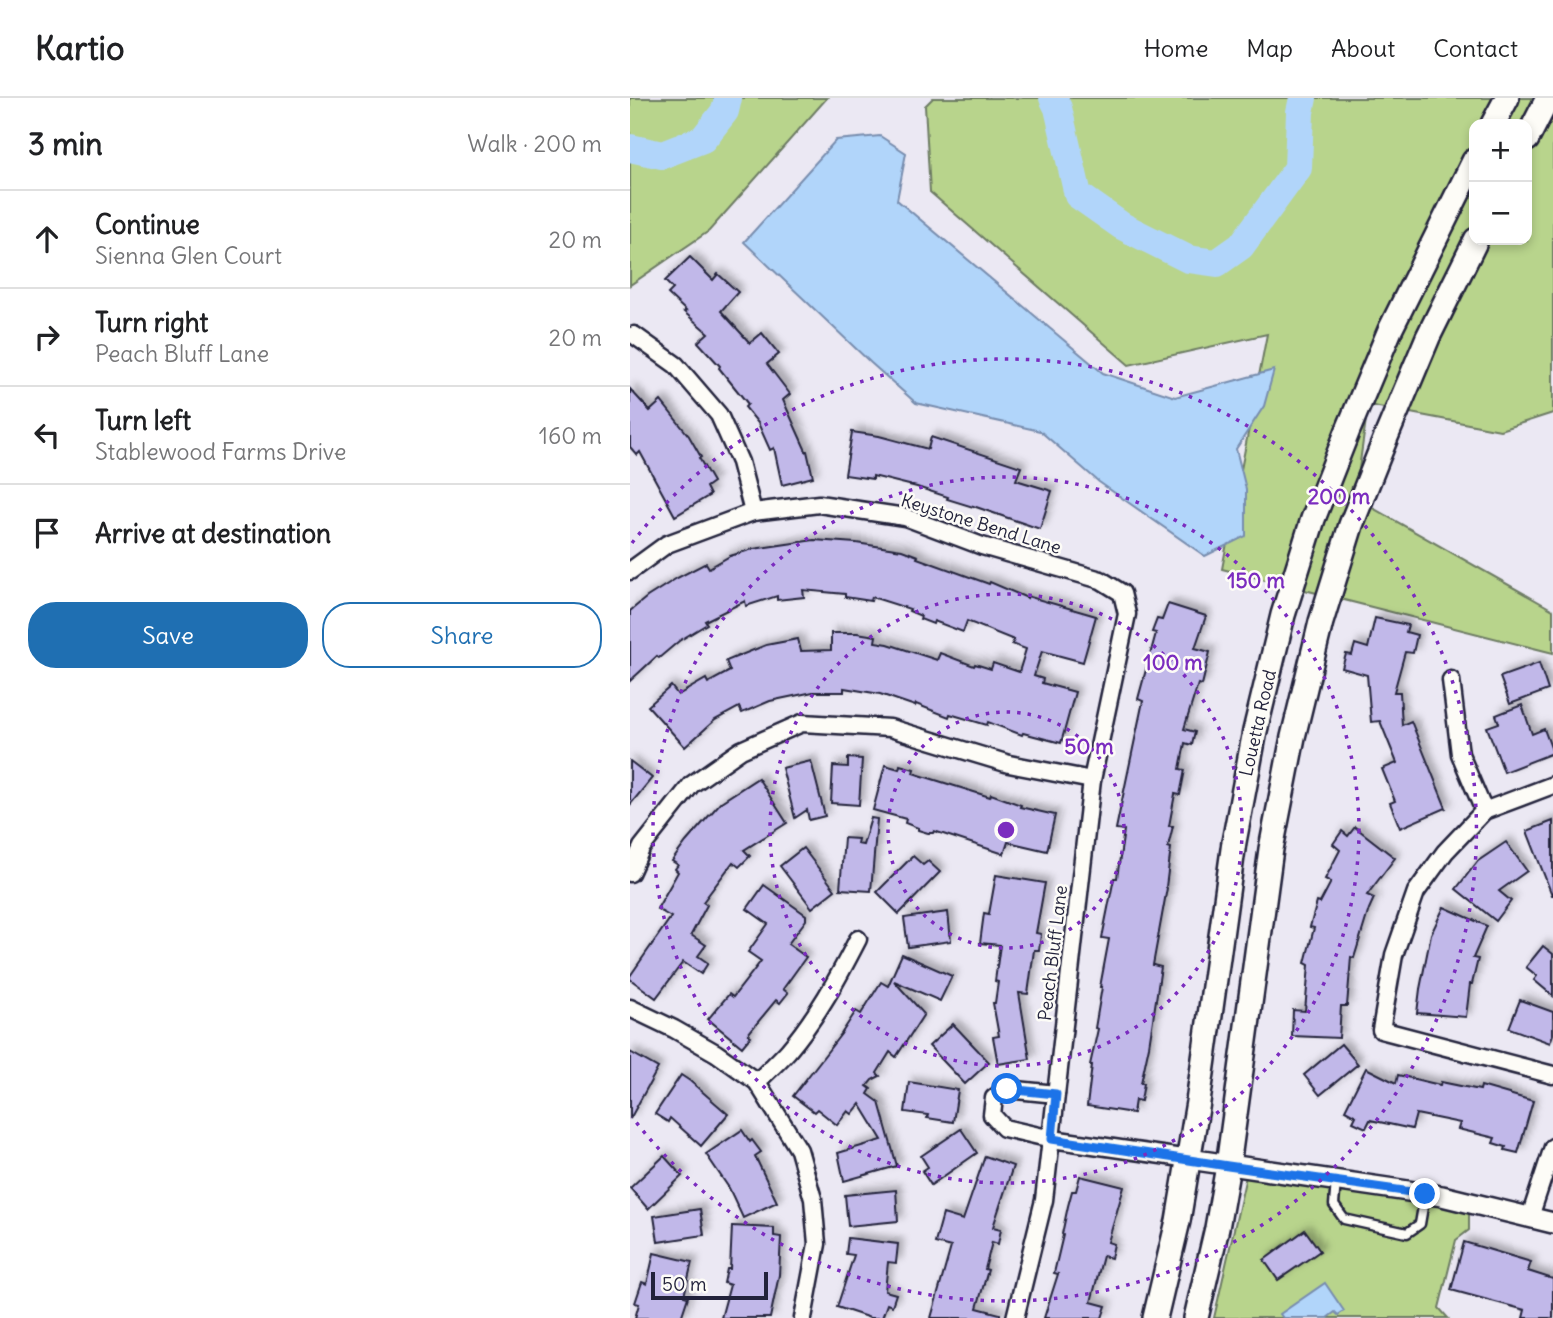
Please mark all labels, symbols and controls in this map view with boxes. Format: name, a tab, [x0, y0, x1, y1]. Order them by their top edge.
text: Kartio	[35, 27, 125, 69]
text: Home	[1144, 33, 1208, 63]
text: Map	[1246, 33, 1293, 63]
text: About	[1331, 33, 1395, 63]
text: Contact	[1433, 33, 1518, 63]
map controls	[1469, 119, 1532, 245]
button: +	[1469, 119, 1532, 182]
text: 3 min	[28, 125, 103, 163]
text: Walk · 200 m	[467, 129, 602, 158]
button: −	[1469, 182, 1532, 245]
text: Continue	[95, 208, 200, 241]
icon: ahead	[28, 220, 66, 258]
text: 20 m	[549, 225, 602, 254]
text: Sienna Glen Court	[95, 241, 282, 270]
text: Turn right	[95, 306, 208, 339]
icon: right	[28, 318, 66, 356]
text: 20 m	[549, 323, 602, 352]
text: Peach Bluff Lane	[95, 339, 269, 368]
text: Turn left	[95, 404, 191, 437]
icon: left	[28, 416, 66, 454]
text: 160 m	[539, 421, 602, 450]
text: Stablewood Farms Drive	[95, 437, 346, 466]
text: 200 m	[1308, 483, 1371, 510]
street label: Keystone Bend Lane	[898, 488, 1064, 559]
icon: arrive	[28, 514, 66, 552]
text: Arrive at destination	[95, 517, 331, 550]
text: 150 m	[1227, 567, 1285, 594]
button: Save	[28, 602, 308, 668]
button: Share	[322, 602, 602, 668]
text: 100 m	[1143, 649, 1203, 676]
street label: Louetta Road	[1234, 667, 1281, 778]
text: 50 m	[1064, 733, 1114, 760]
centre of rings	[994, 818, 1018, 842]
street label: Peach Bluff Lane	[1033, 884, 1072, 1022]
route start	[991, 1073, 1022, 1104]
route end	[1409, 1178, 1440, 1209]
scale bar	[651, 1269, 768, 1301]
text: 50 m	[662, 1272, 707, 1296]

